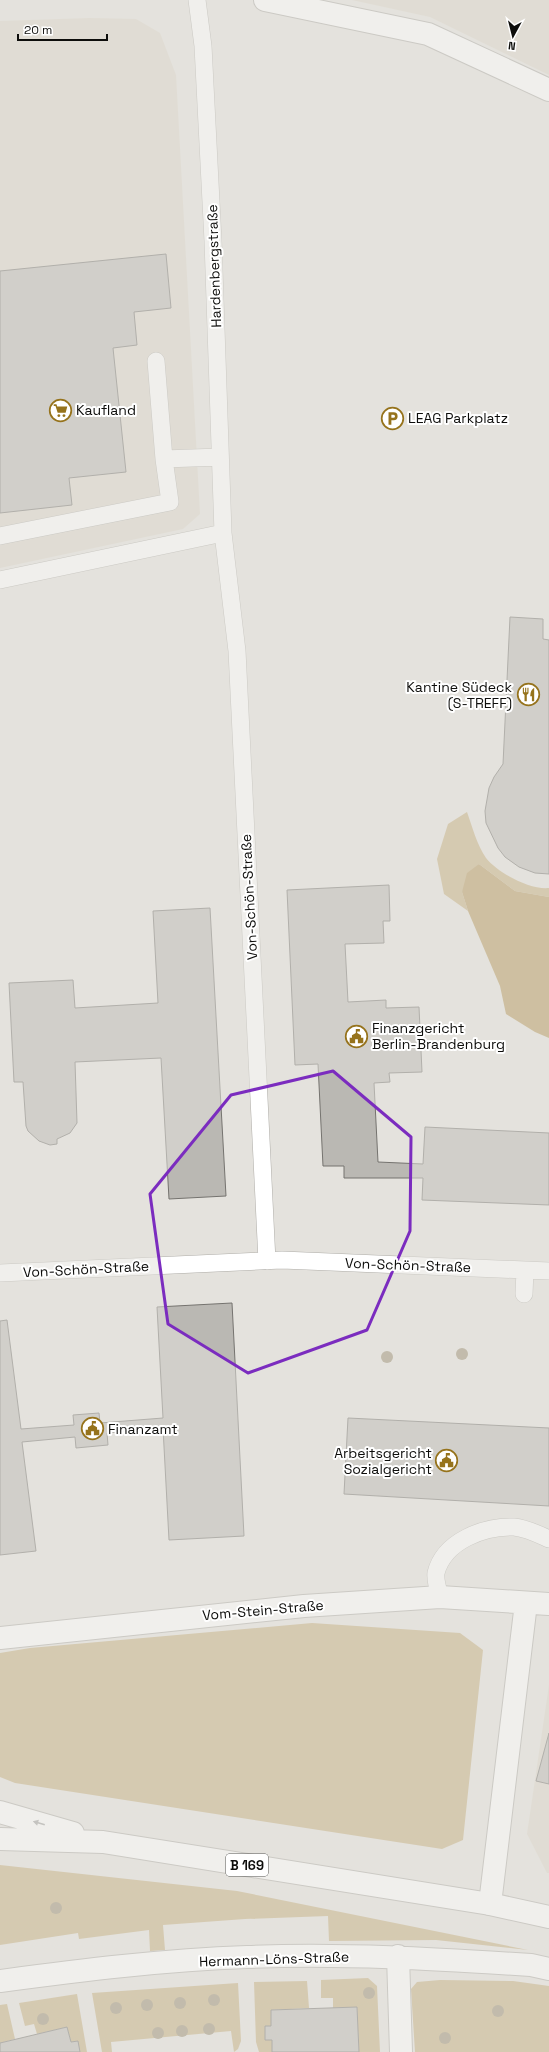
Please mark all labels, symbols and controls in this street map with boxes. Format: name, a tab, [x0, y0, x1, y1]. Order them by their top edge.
scale bar	[18, 16, 107, 42]
north arrow	[493, 16, 533, 56]
text: 20 m	[24, 22, 52, 38]
text: N	[507, 39, 516, 53]
street label: Hardenbergstraße	[203, 204, 225, 328]
supermarket icon: Kaufland	[47, 397, 73, 423]
place label: Kaufland	[76, 401, 136, 419]
parking icon: LEAG Parkplatz	[379, 405, 405, 431]
place label: LEAG Parkplatz	[408, 409, 508, 427]
place label: Kantine Südeck (S-TREFF)	[406, 678, 512, 712]
restaurant icon: Kantine Südeck (S-TREFF)	[515, 682, 541, 708]
street label: Von-Schön-Straße	[237, 834, 261, 960]
place label: Finanzgericht Berlin-Brandenburg	[372, 1019, 505, 1053]
public building icon: Finanzgericht Berlin-Brandenburg	[344, 1023, 370, 1049]
street label: Von-Schön-Straße	[345, 1254, 471, 1276]
street label: Von-Schön-Straße	[23, 1257, 149, 1281]
public building icon: Finanzamt	[80, 1416, 106, 1442]
place label: Finanzamt	[108, 1420, 178, 1438]
place label: Arbeitsgericht Sozialgericht	[334, 1444, 432, 1478]
public building icon: Arbeitsgericht Sozialgericht	[434, 1448, 460, 1474]
street label: Vom-Stein-Straße	[202, 1596, 324, 1624]
one-way arrow	[33, 1820, 45, 1826]
road number: B 169	[226, 1854, 268, 1876]
street label: Hermann-Löns-Straße	[199, 1947, 349, 1971]

